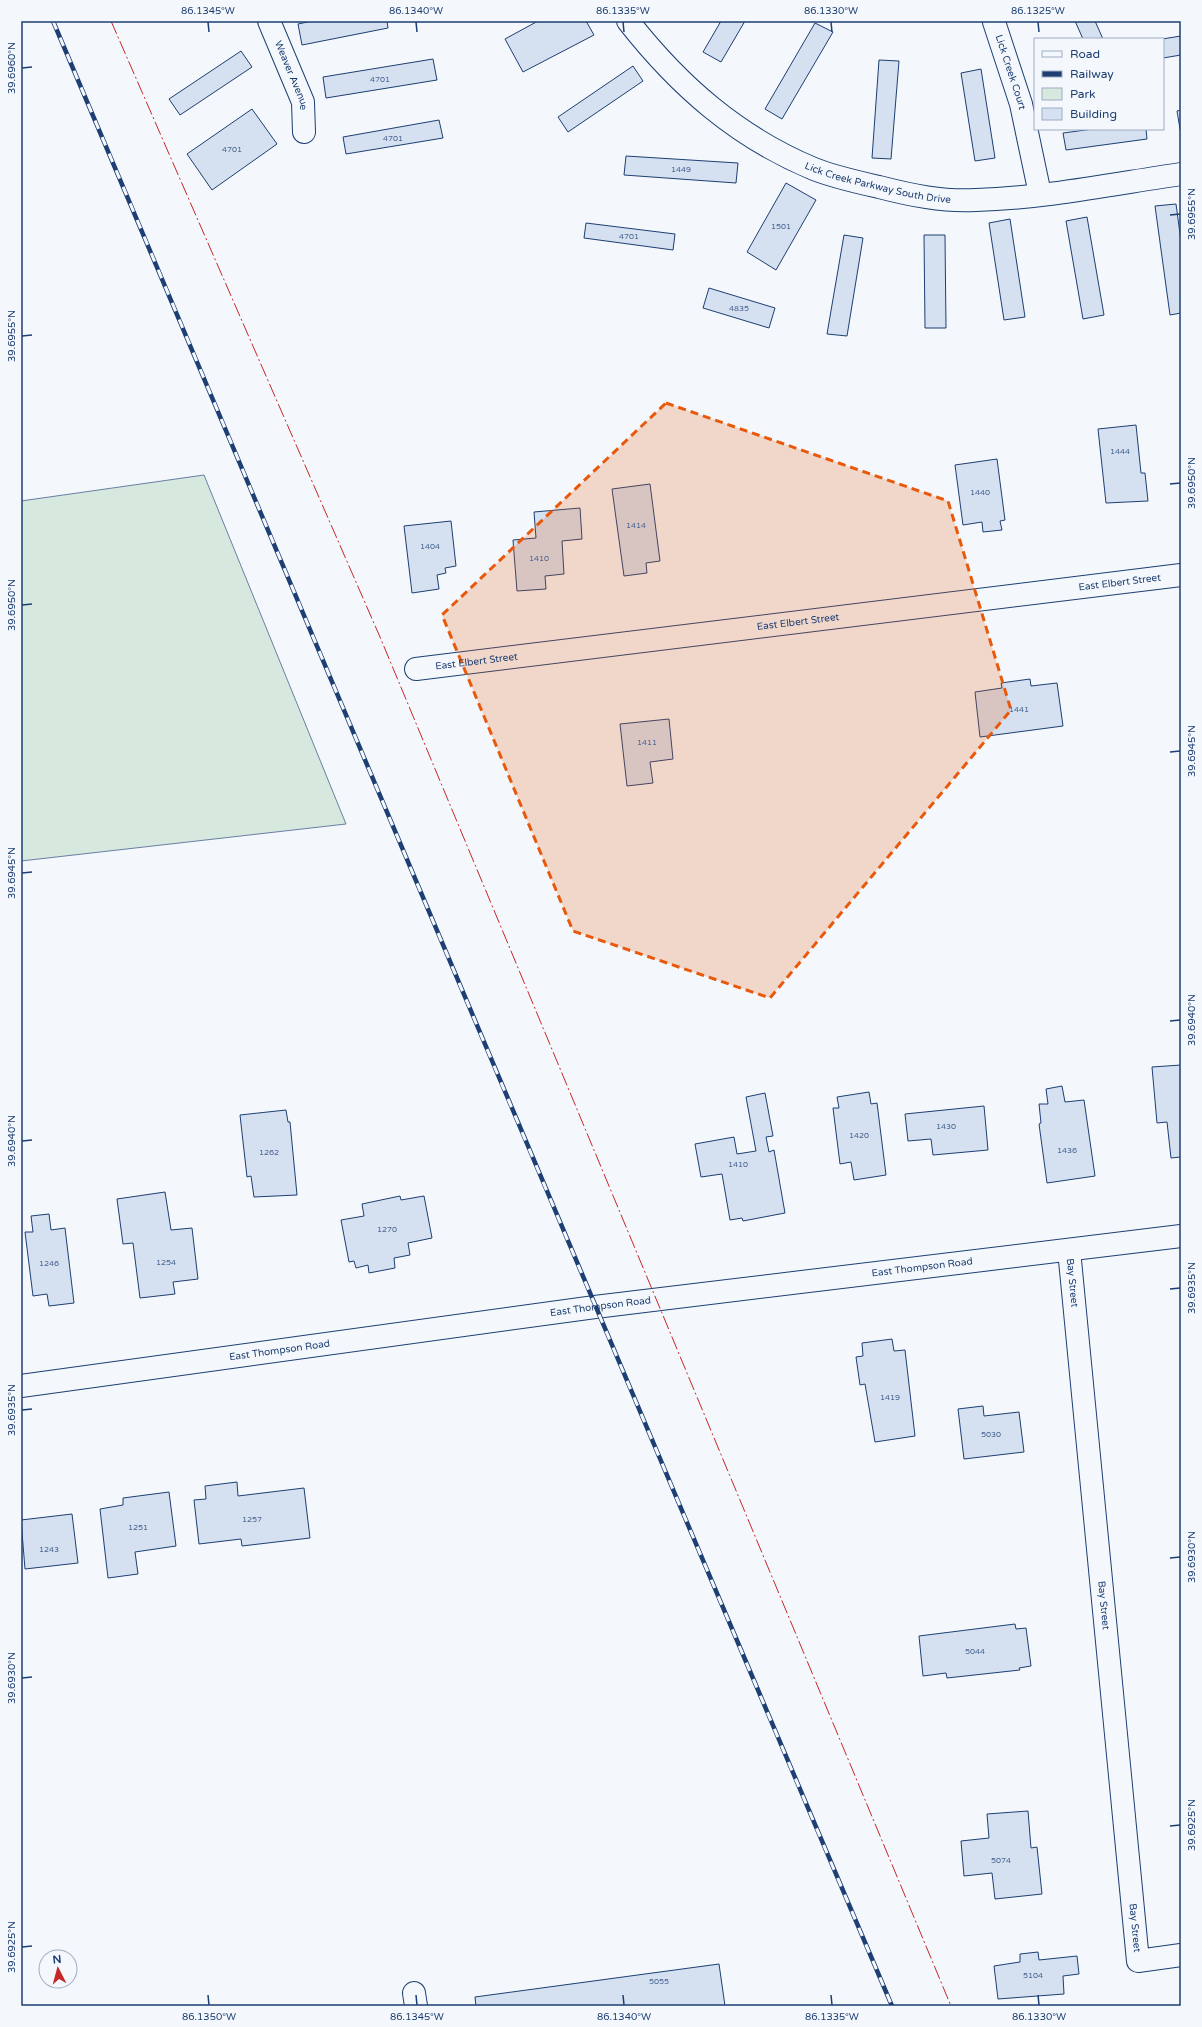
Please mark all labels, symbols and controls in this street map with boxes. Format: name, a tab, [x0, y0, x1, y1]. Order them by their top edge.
text: 86.1345°W	[181, 5, 235, 17]
text: 86.1340°W	[389, 5, 443, 17]
text: 86.1335°W	[596, 5, 650, 17]
text: 86.1330°W	[804, 5, 858, 17]
text: 86.1325°W	[1011, 5, 1065, 17]
street label: Lick Creek Court	[993, 33, 1028, 111]
legend	[1034, 38, 1164, 130]
street label: Weaver Avenue	[272, 39, 310, 111]
text: 39.6960°N	[6, 42, 18, 94]
text: Road	[1070, 47, 1100, 61]
text: Railway	[1070, 67, 1114, 81]
house number: 4701	[370, 75, 390, 84]
text: Park	[1070, 87, 1096, 101]
text: Building	[1070, 107, 1117, 121]
house number: 4701	[383, 134, 403, 143]
house number: 4701	[222, 145, 242, 154]
street label: Lick Creek Parkway South Drive	[803, 160, 952, 206]
house number: 1449	[671, 165, 691, 174]
text: 39.6955°N	[1186, 188, 1198, 240]
house number: 1501	[771, 222, 791, 231]
house number: 4701	[619, 232, 639, 241]
house number: 4835	[729, 304, 749, 313]
text: 39.6955°N	[6, 310, 18, 362]
house number: 1444	[1110, 447, 1130, 456]
text: 39.6950°N	[1186, 457, 1198, 509]
house number: 1440	[970, 488, 990, 497]
house number: 1414	[626, 521, 646, 530]
house number: 1404	[420, 542, 440, 551]
house number: 1410	[529, 554, 549, 563]
street label: East Elbert Street	[1078, 571, 1162, 594]
text: 39.6950°N	[6, 579, 18, 631]
street label: East Elbert Street	[756, 611, 840, 633]
street label: East Elbert Street	[435, 651, 519, 673]
house number: 1441	[1009, 705, 1029, 714]
text: 39.6945°N	[1186, 725, 1198, 777]
house number: 1411	[637, 738, 657, 747]
text: 39.6945°N	[6, 847, 18, 899]
text: 39.6940°N	[1186, 994, 1198, 1046]
text: 39.6940°N	[6, 1115, 18, 1167]
house number: 1430	[936, 1122, 956, 1131]
house number: 1420	[849, 1131, 869, 1140]
house number: 1436	[1057, 1146, 1077, 1155]
house number: 1262	[259, 1148, 279, 1157]
house number: 1410	[728, 1160, 748, 1169]
house number: 1270	[377, 1225, 397, 1234]
street label: East Thompson Road	[871, 1255, 973, 1279]
house number: 1254	[156, 1258, 176, 1267]
street label: Bay Street	[1064, 1258, 1081, 1308]
house number: 1246	[39, 1259, 59, 1268]
text: 39.6935°N	[1186, 1262, 1198, 1314]
street label: East Thompson Road	[549, 1294, 652, 1319]
street label: East Thompson Road	[228, 1338, 331, 1363]
text: 39.6935°N	[6, 1384, 18, 1436]
house number: 1419	[880, 1393, 900, 1402]
house number: 5030	[981, 1430, 1001, 1439]
house number: 1257	[242, 1515, 262, 1524]
house number: 1251	[128, 1523, 148, 1532]
text: 39.6930°N	[1186, 1531, 1198, 1583]
house number: 1243	[39, 1545, 59, 1554]
street label: Bay Street	[1095, 1580, 1112, 1631]
house number: 5044	[965, 1647, 985, 1656]
text: 39.6930°N	[6, 1652, 18, 1704]
text: 39.6925°N	[1186, 1799, 1198, 1851]
house number: 5074	[991, 1856, 1011, 1865]
street label: Bay Street	[1126, 1903, 1143, 1953]
text: 39.6925°N	[6, 1921, 18, 1973]
north arrow	[38, 1949, 78, 1989]
text: N	[52, 1953, 62, 1966]
house number: 5104	[1023, 1971, 1043, 1980]
house number: 5055	[649, 1977, 669, 1986]
text: 86.1350°W	[182, 2011, 236, 2023]
text: 86.1345°W	[390, 2011, 444, 2023]
text: 86.1340°W	[597, 2011, 651, 2023]
text: 86.1335°W	[805, 2011, 859, 2023]
text: 86.1330°W	[1012, 2011, 1066, 2023]

